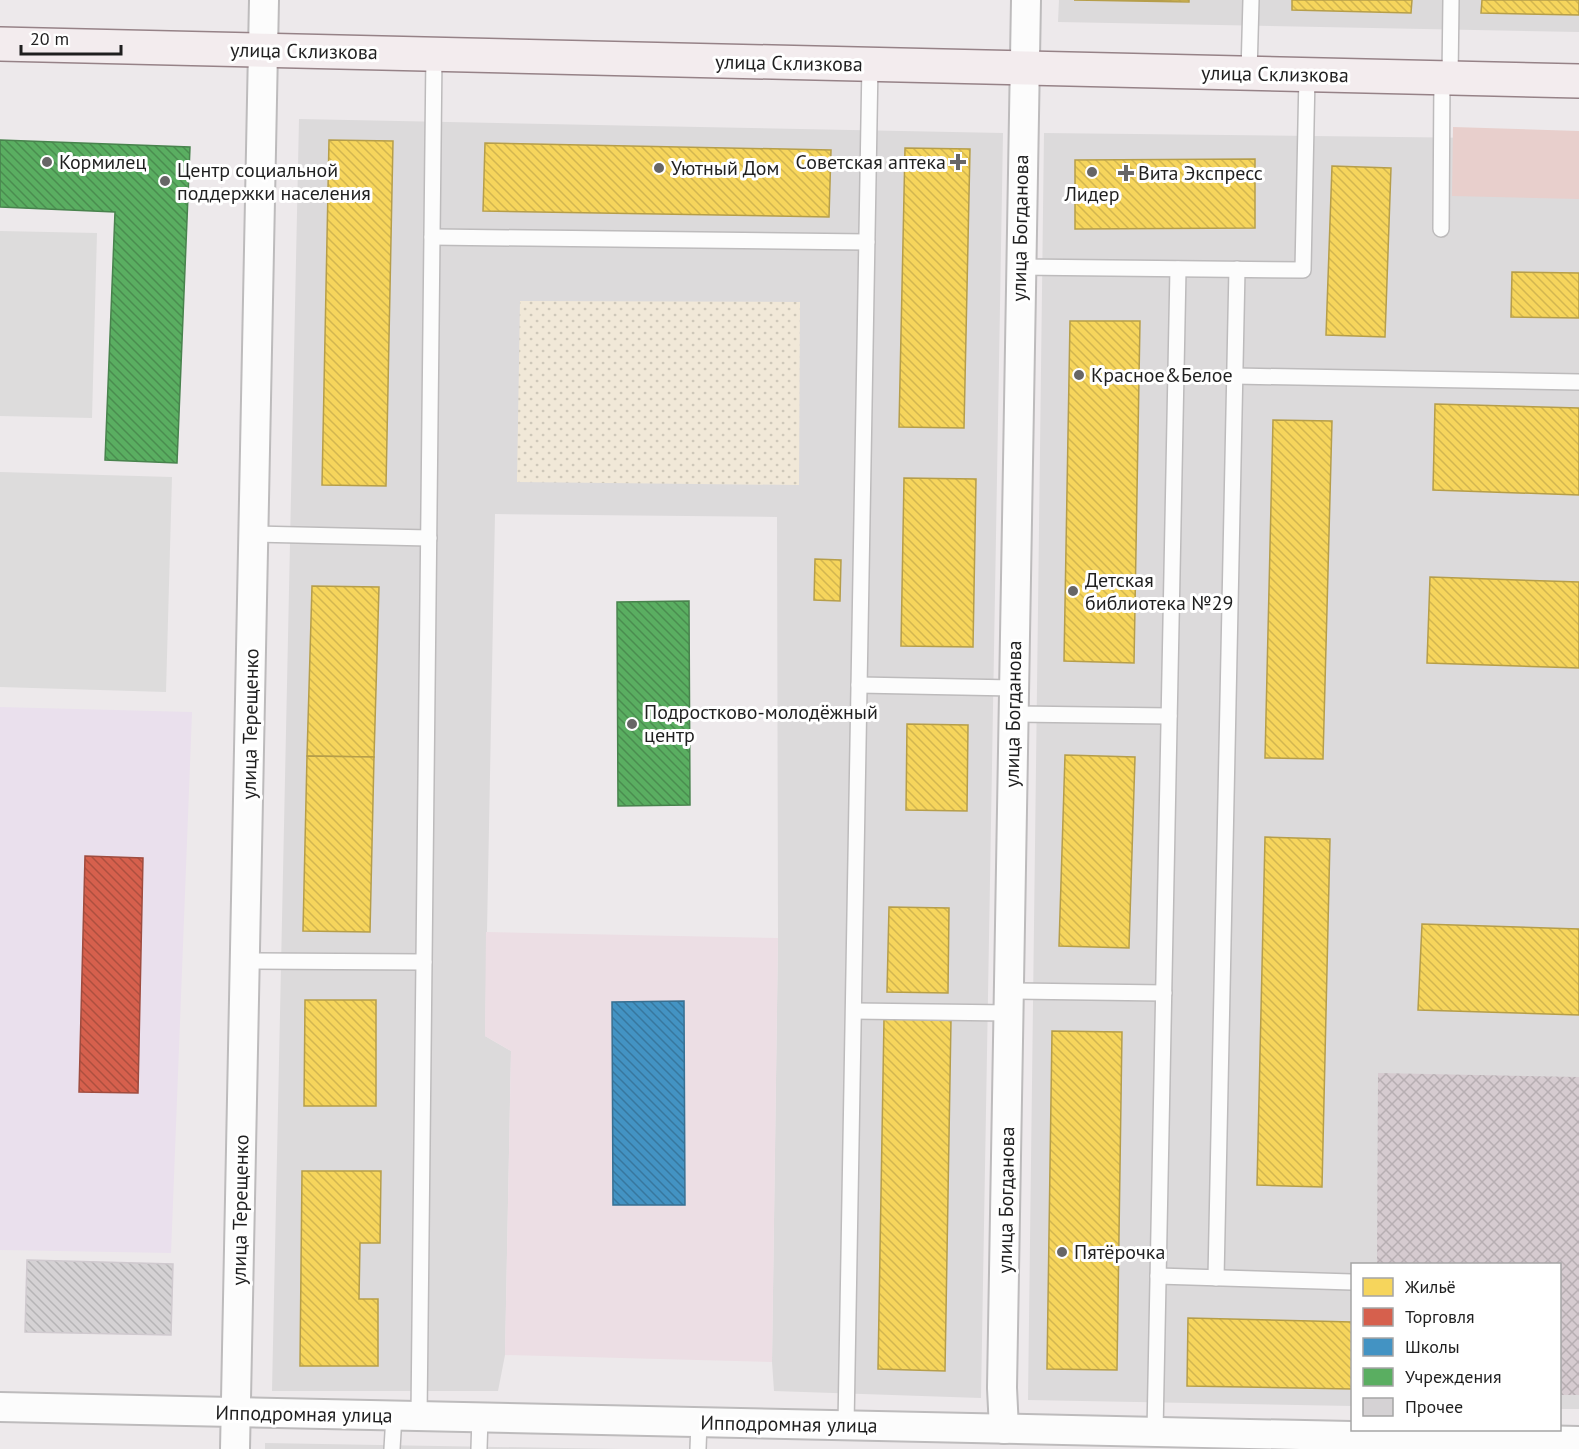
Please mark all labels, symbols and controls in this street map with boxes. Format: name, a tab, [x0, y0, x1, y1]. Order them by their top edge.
scale bar	[21, 18, 122, 56]
text: 20 m	[30, 27, 69, 50]
street label: улица Склизкова	[230, 37, 378, 65]
street label: улица Склизкова	[715, 49, 863, 77]
street label: улица Склизкова	[1201, 60, 1349, 88]
place label: Кормилец	[59, 149, 146, 175]
place label: Советская аптека	[796, 149, 946, 175]
street label: улица Богданова	[1006, 154, 1034, 302]
marker: Кормилец	[40, 155, 54, 169]
place label: Уютный Дом	[671, 155, 779, 181]
marker: Советская аптека	[951, 155, 965, 169]
place label: Центр социальной поддержки населения	[177, 157, 371, 206]
place label: Вита Экспресс	[1138, 160, 1263, 186]
marker: Уютный Дом	[652, 161, 666, 175]
marker: Лидер	[1085, 165, 1099, 179]
marker: Вита Экспресс	[1119, 166, 1133, 180]
marker: Центр социальной поддержки населения	[158, 174, 172, 188]
place label: Лидер	[1063, 181, 1120, 207]
place label: Красное&Белое	[1091, 362, 1233, 388]
marker: Красное&Белое	[1072, 368, 1086, 382]
place label: Детская библиотека №29	[1085, 567, 1234, 616]
marker: Детская библиотека №29	[1066, 584, 1080, 598]
street label: улица Богданова	[999, 640, 1027, 788]
street label: улица Терещенко	[236, 648, 264, 800]
place label: Подростково-молодёжный центр	[644, 699, 878, 748]
marker: Подростково-молодёжный центр	[625, 717, 639, 731]
street label: улица Богданова	[992, 1126, 1020, 1274]
street label: улица Терещенко	[226, 1134, 254, 1286]
place label: Пятёрочка	[1074, 1239, 1165, 1265]
marker: Пятёрочка	[1055, 1245, 1069, 1259]
legend	[1351, 1263, 1561, 1431]
text: Жильё	[1404, 1275, 1456, 1298]
text: Торговля	[1405, 1305, 1475, 1328]
text: Школы	[1405, 1335, 1460, 1358]
text: Учреждения	[1405, 1365, 1502, 1388]
text: Прочее	[1405, 1395, 1463, 1418]
street label: Ипподромная улица	[215, 1399, 393, 1429]
street label: Ипподромная улица	[700, 1409, 878, 1439]

